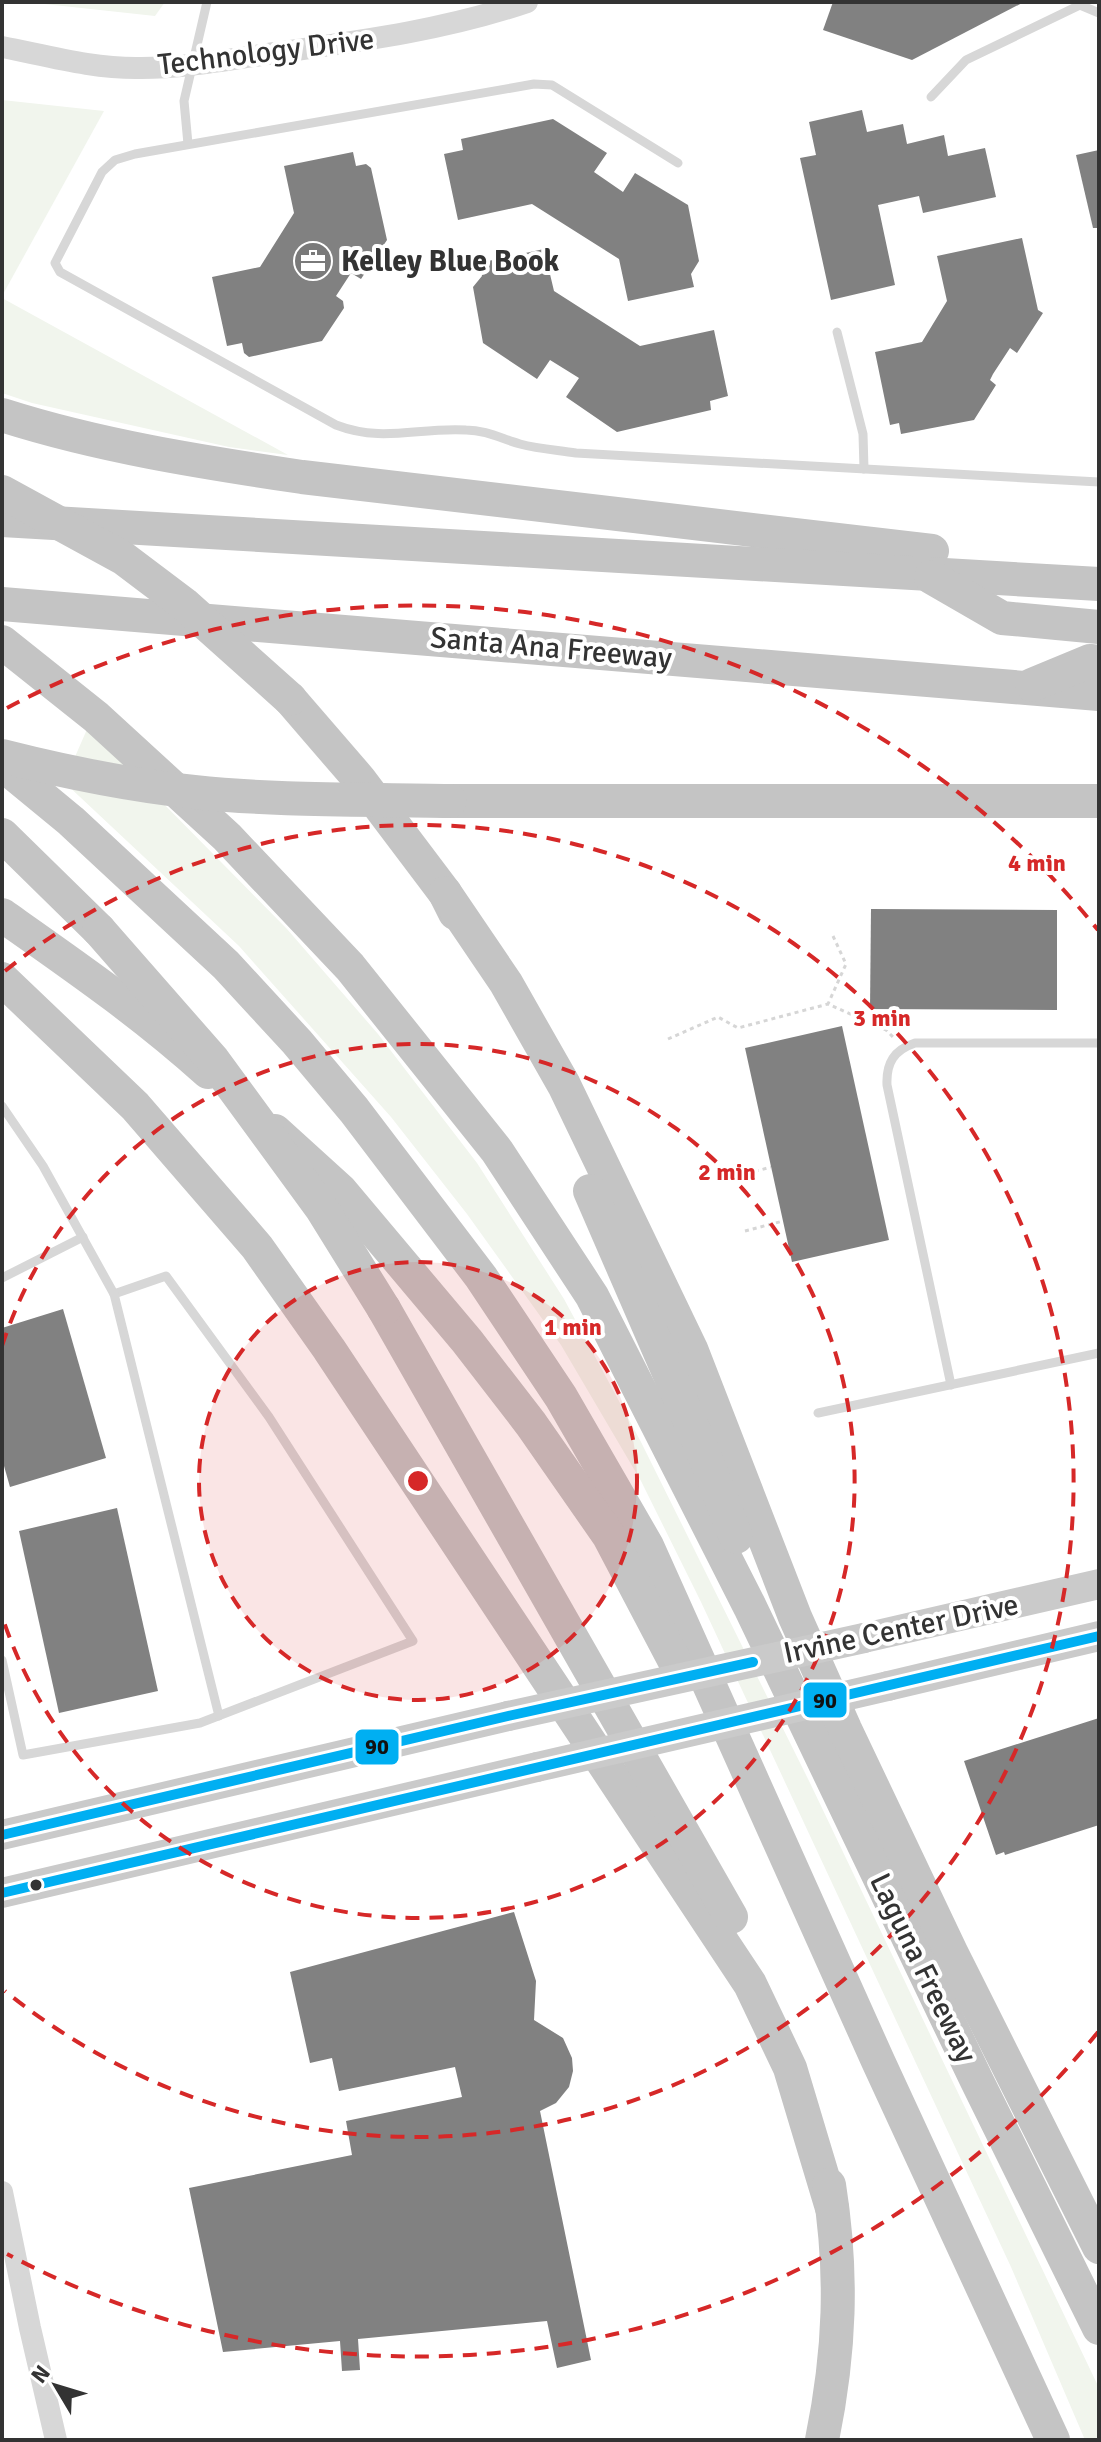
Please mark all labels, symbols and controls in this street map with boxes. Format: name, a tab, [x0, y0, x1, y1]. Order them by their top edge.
street label: Technology Drive	[156, 20, 376, 84]
office icon: Kelley Blue Book	[292, 240, 334, 282]
place label: Kelley Blue Book	[341, 243, 560, 280]
street label: Santa Ana Freeway	[429, 619, 673, 677]
text: 4 min	[1008, 848, 1066, 878]
text: 3 min	[853, 1003, 911, 1033]
text: 2 min	[698, 1157, 756, 1187]
text: 1 min	[544, 1312, 602, 1342]
centre of rings	[404, 1467, 432, 1495]
street label: Irvine Center Drive	[780, 1586, 1022, 1672]
line badge: 90	[802, 1681, 848, 1719]
text: 90	[813, 1687, 837, 1714]
line badge: 90	[354, 1728, 400, 1766]
text: 90	[365, 1733, 389, 1760]
street label: Laguna Freeway	[861, 1867, 985, 2069]
unlabelled marker	[28, 1877, 44, 1893]
north arrow	[16, 2346, 96, 2426]
text: N	[25, 2360, 56, 2388]

